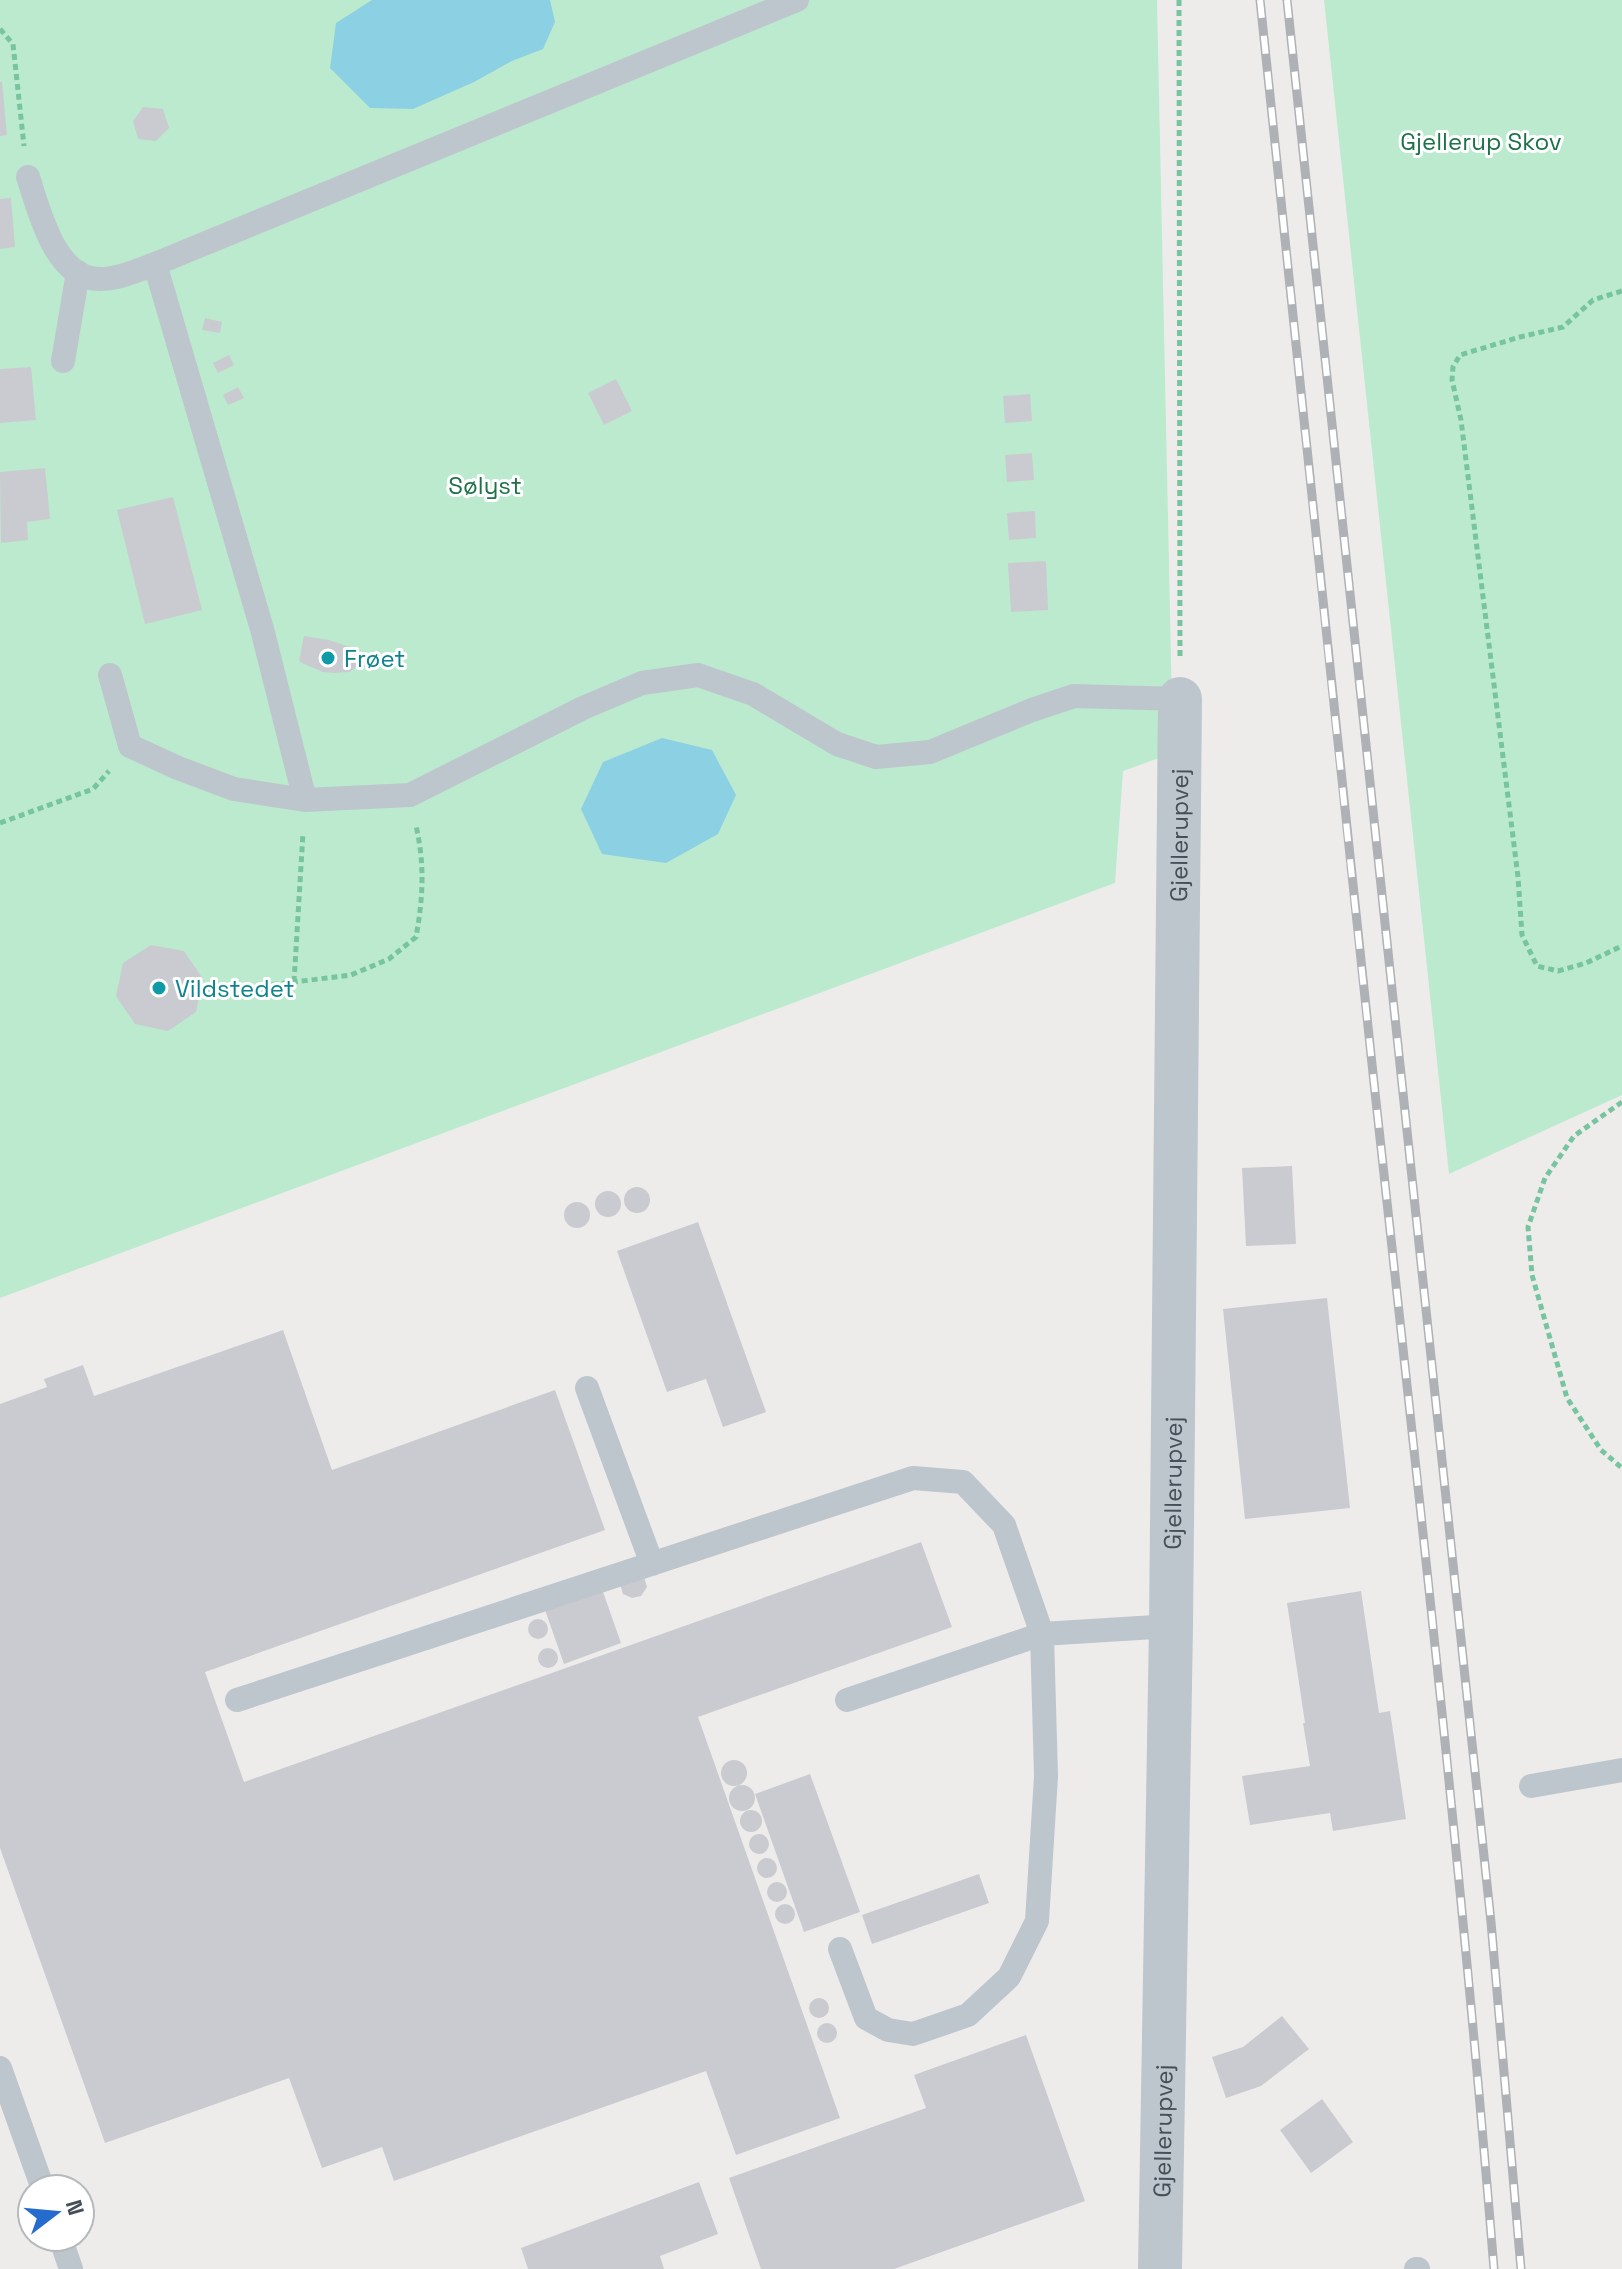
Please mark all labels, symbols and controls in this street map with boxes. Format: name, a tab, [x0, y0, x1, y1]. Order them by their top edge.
park label: Gjellerup Skov	[1400, 126, 1562, 157]
park label: Sølyst	[448, 470, 522, 501]
place label: Frøet	[344, 643, 405, 674]
marker: Frøet	[319, 649, 337, 667]
street label: Gjellerupvej	[1163, 768, 1195, 902]
place label: Vildstedet	[175, 973, 295, 1004]
marker: Vildstedet	[150, 979, 168, 997]
street label: Gjellerupvej	[1156, 1416, 1189, 1550]
street label: Gjellerupvej	[1146, 2064, 1179, 2198]
north arrow	[16, 2173, 96, 2253]
text: N	[60, 2197, 91, 2218]

